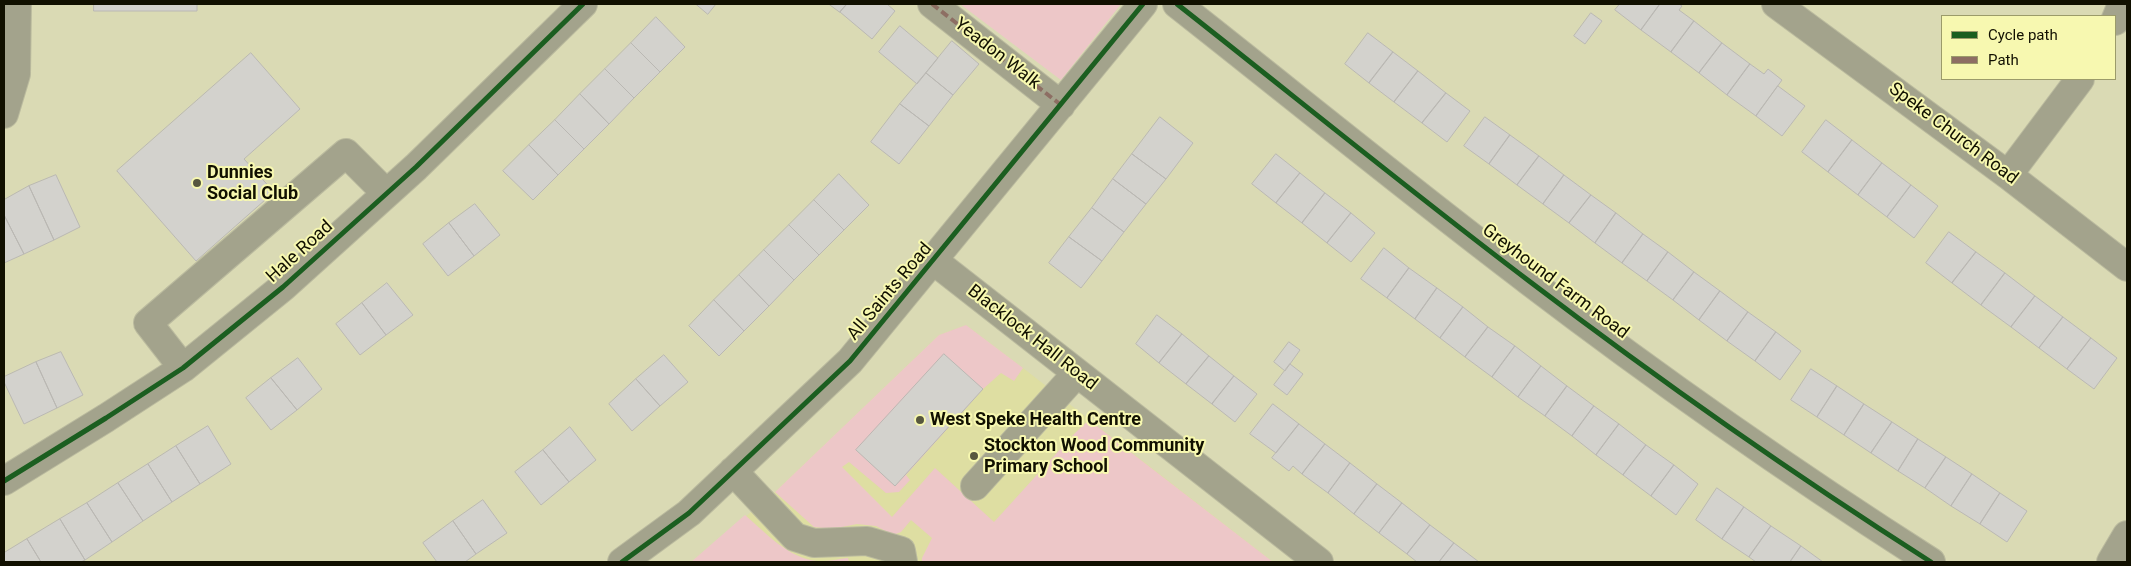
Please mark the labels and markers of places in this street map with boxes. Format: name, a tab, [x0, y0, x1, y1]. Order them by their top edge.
place label: Dunnies Social Club	[207, 162, 298, 204]
marker: Dunnies Social Club	[191, 177, 203, 189]
place label: West Speke Health Centre	[930, 409, 1141, 431]
marker: West Speke Health Centre	[914, 414, 926, 426]
place label: Stockton Wood Community Primary School	[984, 435, 1204, 478]
marker: Stockton Wood Community Primary School	[968, 450, 980, 462]

